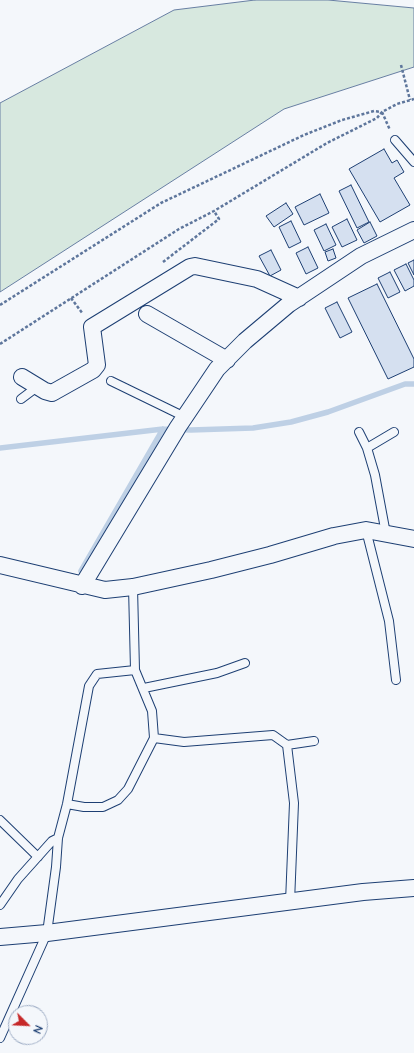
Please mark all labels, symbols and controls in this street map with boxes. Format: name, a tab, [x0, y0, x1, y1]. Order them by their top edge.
north arrow	[8, 1005, 48, 1045]
text: N	[30, 1023, 46, 1036]

